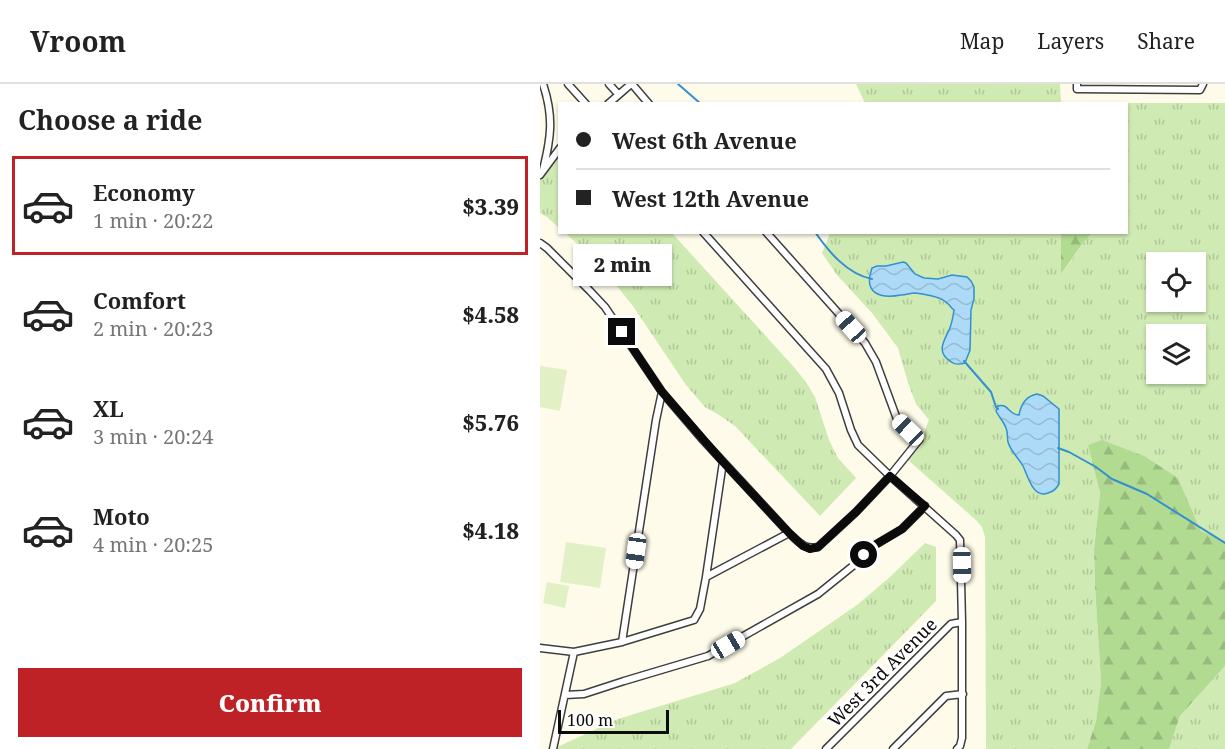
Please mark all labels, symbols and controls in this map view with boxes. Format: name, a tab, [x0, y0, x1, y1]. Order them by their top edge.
text: Vroom	[30, 22, 126, 60]
text: Map	[960, 27, 1004, 55]
text: Layers	[1037, 27, 1104, 55]
text: Share	[1137, 27, 1195, 55]
text: Choose a ride	[18, 101, 203, 138]
text: West 6th Avenue	[612, 125, 797, 155]
text: Economy	[93, 177, 195, 207]
icon: car	[21, 179, 75, 233]
text: West 12th Avenue	[612, 183, 809, 213]
text: $3.39	[462, 191, 519, 221]
text: 1 min · 20:22	[93, 207, 213, 234]
callout: 2 min	[572, 245, 672, 287]
text: 2 min	[594, 251, 651, 278]
map controls	[1146, 252, 1206, 384]
button: locate	[1146, 252, 1206, 312]
text: Comfort	[93, 285, 186, 315]
icon: car	[21, 287, 75, 341]
text: $4.58	[462, 299, 519, 329]
car	[832, 308, 870, 346]
text: 2 min · 20:23	[93, 315, 213, 342]
route end	[608, 318, 635, 345]
button: layers	[1146, 324, 1206, 384]
text: XL	[93, 393, 124, 423]
icon: car	[21, 395, 75, 449]
text: $5.76	[462, 407, 519, 437]
car	[889, 411, 927, 449]
text: 3 min · 20:24	[93, 423, 213, 450]
text: Moto	[93, 501, 150, 531]
icon: car	[21, 503, 75, 557]
text: $4.18	[462, 515, 519, 545]
text: 4 min · 20:25	[93, 531, 213, 558]
car	[625, 532, 647, 570]
route start	[850, 541, 877, 568]
car	[953, 547, 971, 583]
street label: West 3rd Avenue	[822, 612, 942, 732]
car	[708, 628, 748, 662]
button: Confirm	[18, 668, 522, 737]
scale bar	[558, 707, 669, 734]
text: 100 m	[567, 709, 613, 731]

